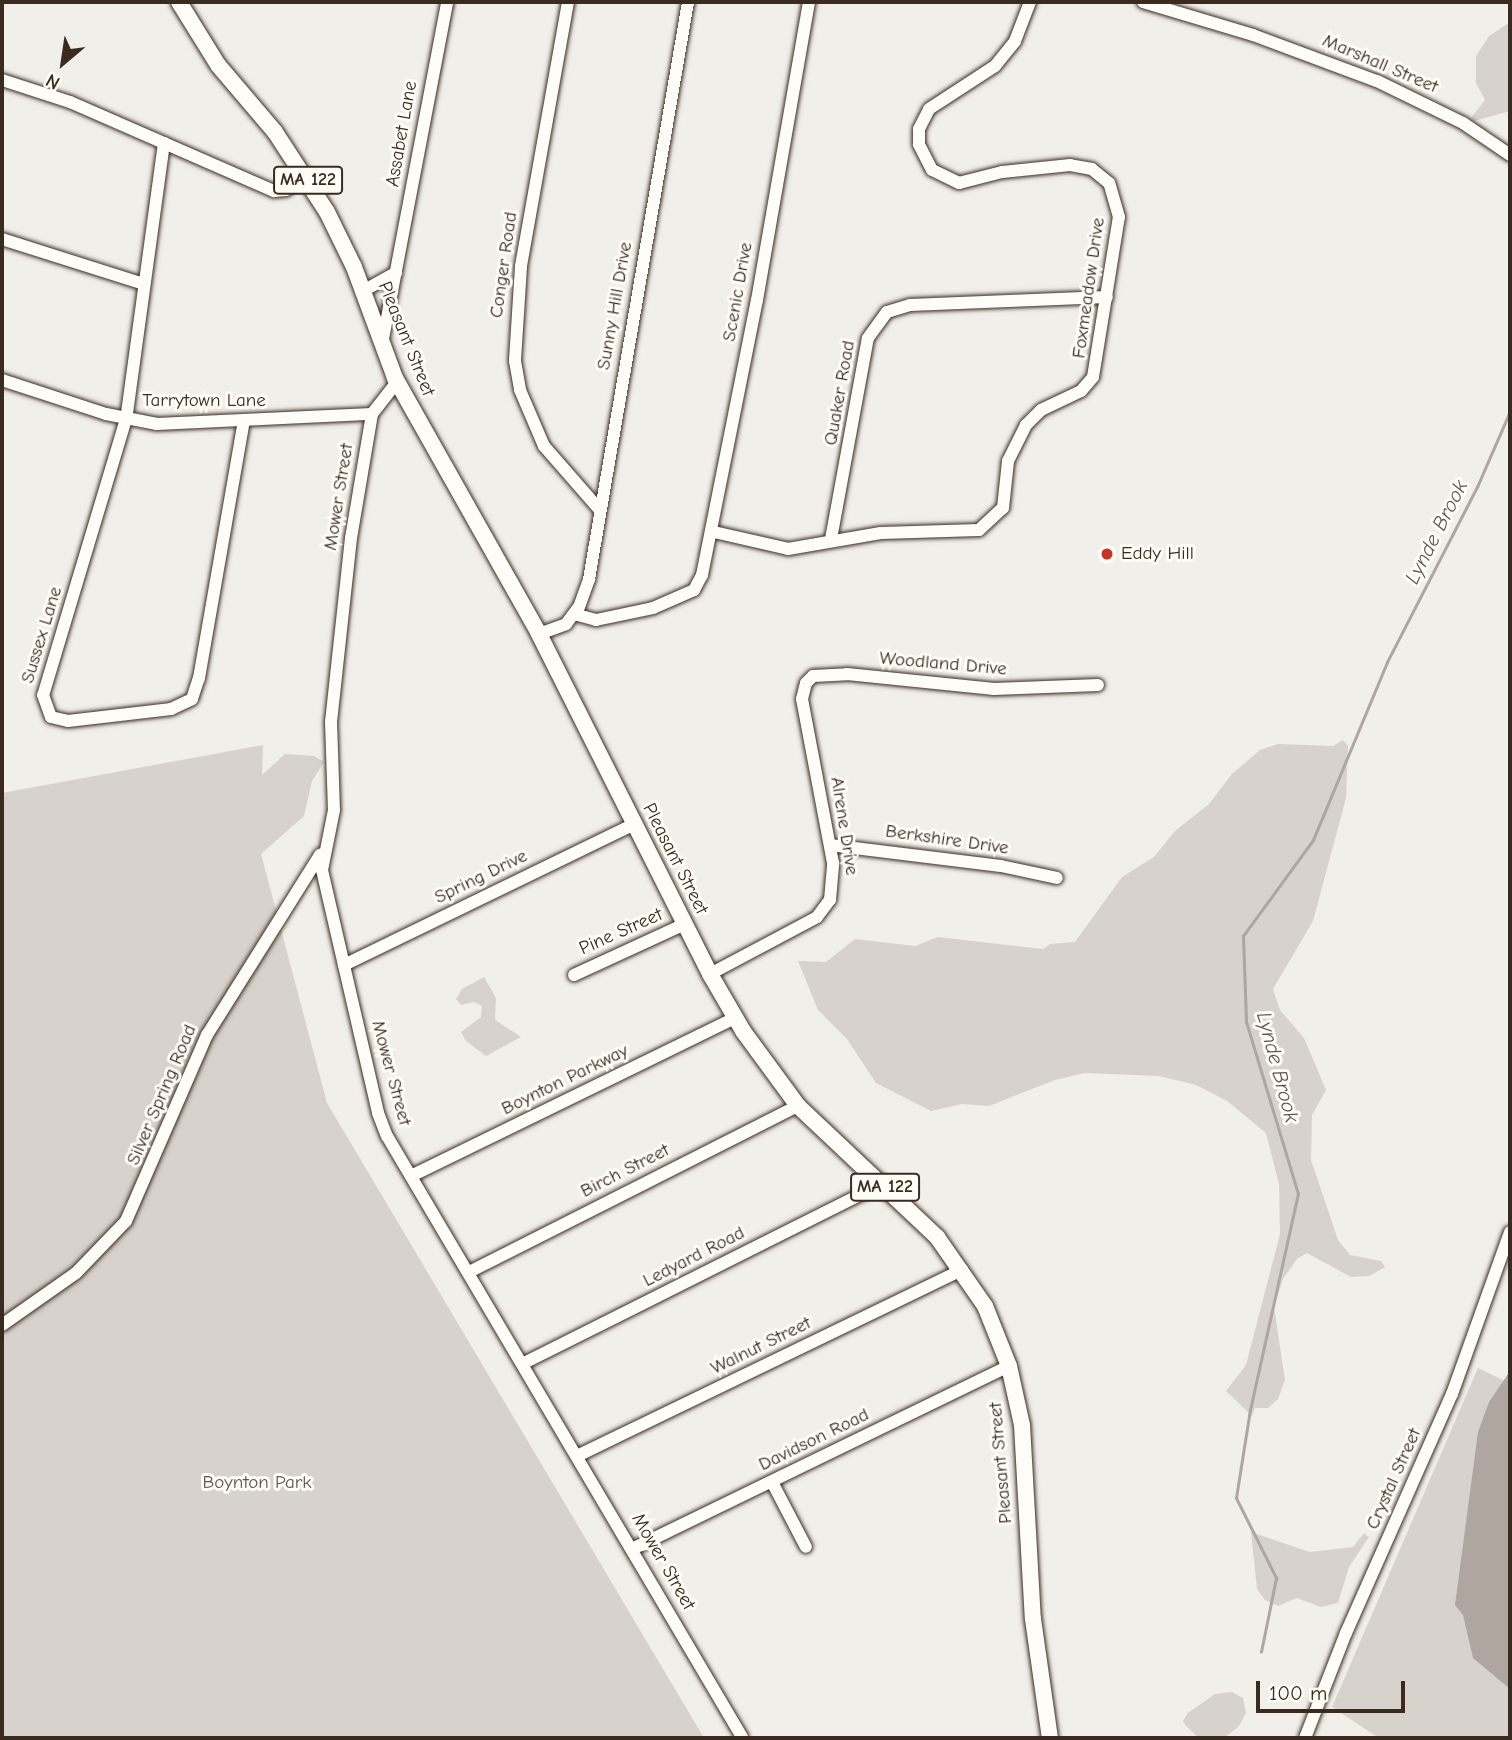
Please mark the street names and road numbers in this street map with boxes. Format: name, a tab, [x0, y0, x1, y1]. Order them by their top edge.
street label: Marshall Street	[1319, 29, 1441, 99]
street label: Assabet Lane	[381, 79, 423, 189]
road number: MA 122	[273, 166, 343, 195]
street label: Conger Road	[485, 211, 523, 319]
street label: Foxmeadow Drive	[1068, 216, 1110, 360]
street label: Sunny Hill Drive	[593, 240, 637, 372]
street label: Scenic Drive	[718, 241, 758, 343]
street label: Pleasant Street	[373, 278, 439, 400]
street label: Quaker Road	[820, 339, 860, 447]
street label: Tarrytown Lane	[142, 390, 266, 412]
street label: Mower Street	[319, 442, 359, 552]
street label: Sussex Lane	[17, 584, 67, 686]
street label: Woodland Drive	[878, 647, 1008, 681]
street label: Alrene Drive	[825, 775, 863, 877]
street label: Pleasant Street	[637, 800, 713, 918]
street label: Berkshire Drive	[884, 820, 1010, 860]
street label: Spring Drive	[431, 845, 531, 909]
street label: Pine Street	[576, 904, 666, 960]
street label: Mower Street	[366, 1018, 416, 1128]
street label: Silver Spring Road	[122, 1021, 202, 1169]
street label: Boynton Parkway	[498, 1039, 632, 1121]
street label: Birch Street	[577, 1139, 673, 1203]
road number: MA 122	[850, 1172, 920, 1202]
street label: Ledyard Road	[639, 1222, 749, 1292]
street label: Walnut Street	[707, 1312, 815, 1380]
street label: Pleasant Street	[984, 1401, 1018, 1525]
street label: Davidson Road	[755, 1403, 873, 1477]
street label: Crystal Street	[1362, 1425, 1426, 1533]
street label: Mower Street	[626, 1510, 700, 1614]

